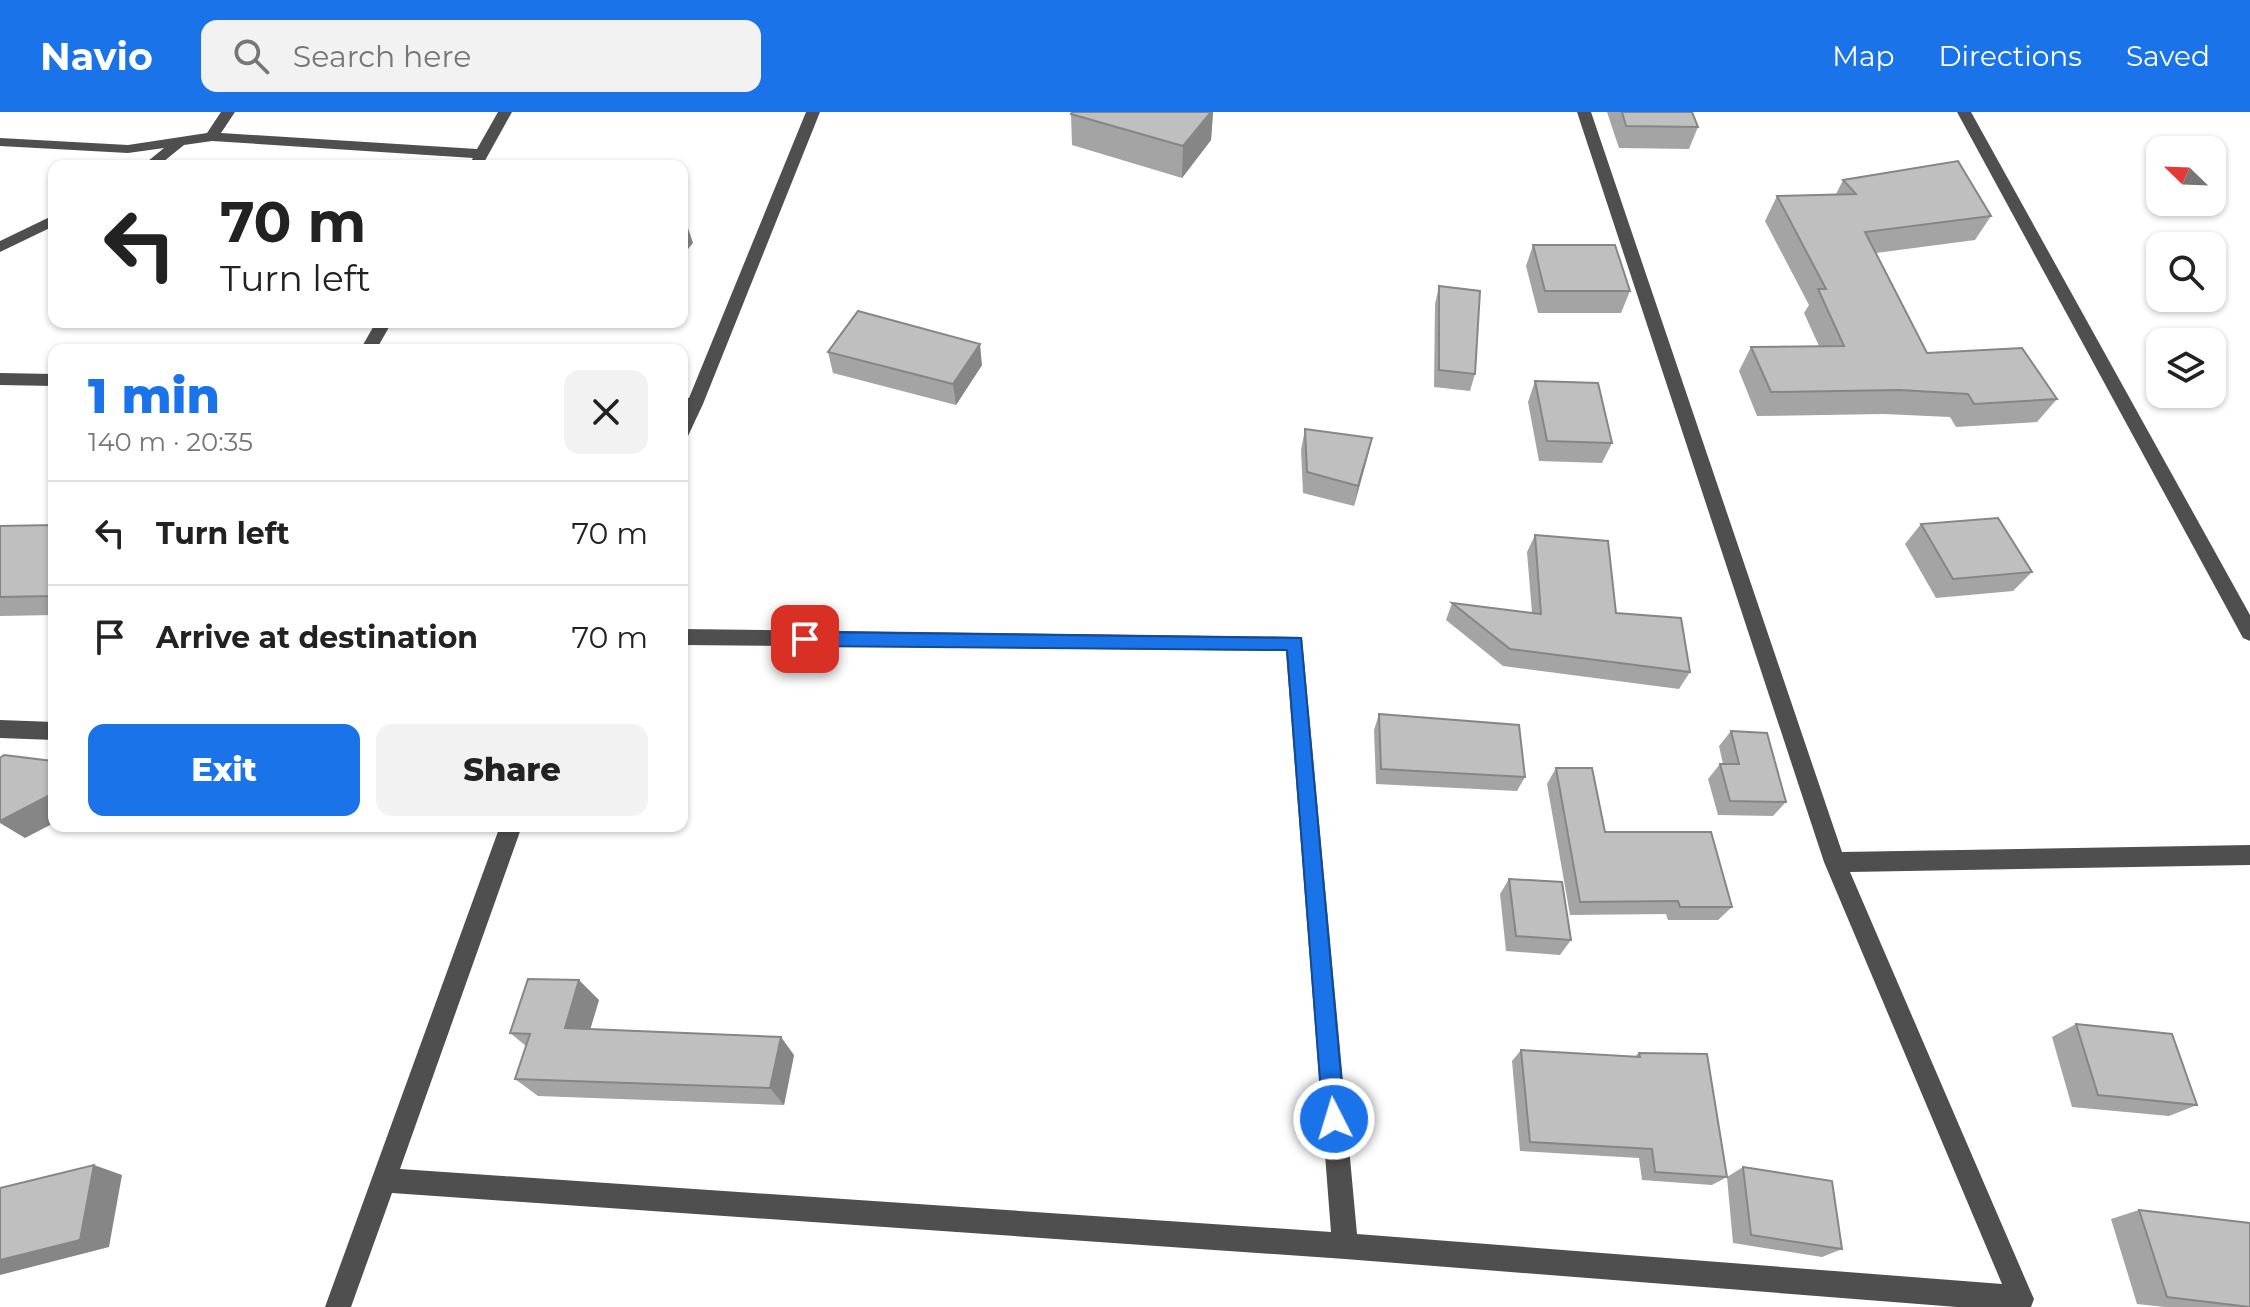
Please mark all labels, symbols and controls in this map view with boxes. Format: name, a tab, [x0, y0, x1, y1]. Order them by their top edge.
search box	[201, 20, 761, 92]
text: Navio	[40, 33, 153, 80]
icon: search	[229, 34, 273, 78]
text: Search here	[293, 38, 471, 75]
text: Map	[1832, 39, 1894, 73]
text: Directions	[1938, 39, 2082, 73]
text: Saved	[2126, 39, 2210, 73]
north arrow	[2146, 136, 2226, 216]
map controls	[2146, 136, 2226, 408]
text: 70 m	[220, 188, 366, 256]
icon: left	[88, 192, 192, 296]
button: search	[2146, 232, 2226, 312]
text: Turn left	[220, 256, 371, 300]
button: layers	[2146, 328, 2226, 408]
text: 1 min	[88, 367, 220, 425]
button: close	[564, 370, 648, 454]
text: 140 m · 20:35	[88, 426, 253, 458]
icon: left	[88, 511, 132, 555]
text: Turn left	[156, 515, 289, 552]
text: 70 m	[571, 515, 648, 552]
pin	[771, 605, 839, 673]
icon: arrive	[88, 615, 132, 659]
icon: arrive	[783, 617, 827, 661]
text: Arrive at destination	[156, 619, 478, 656]
text: 70 m	[571, 619, 648, 656]
button: Exit	[88, 724, 360, 816]
button: Share	[376, 724, 648, 816]
position arrow	[1292, 1077, 1376, 1161]

